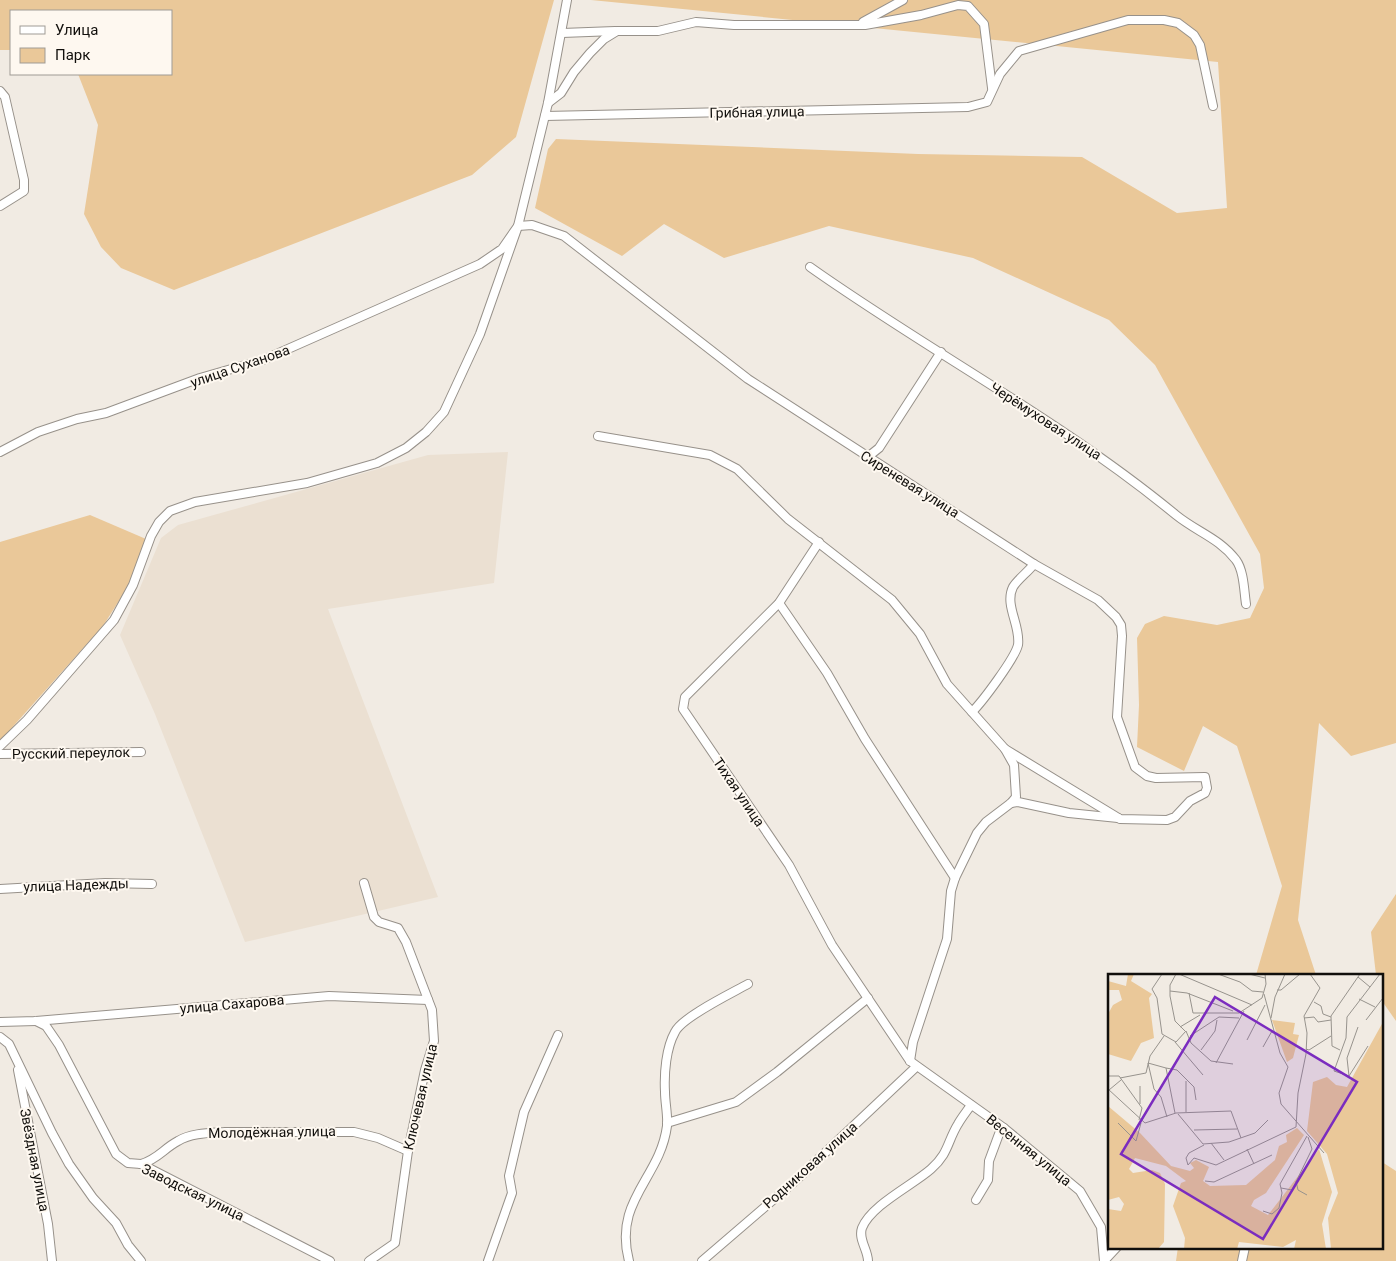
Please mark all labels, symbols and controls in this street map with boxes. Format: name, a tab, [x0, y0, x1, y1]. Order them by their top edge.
legend	[10, 10, 172, 75]
text: Улица	[55, 21, 98, 39]
text: Парк	[55, 46, 90, 64]
street label: Грибная улица	[709, 103, 805, 121]
street label: улица Суханова	[188, 342, 292, 390]
street label: Черёмуховая улица	[987, 379, 1105, 463]
street label: Сиреневая улица	[858, 447, 962, 521]
street label: Русский переулок	[12, 744, 131, 762]
street label: Тихая улица	[710, 754, 768, 830]
street label: улица Надежды	[23, 875, 129, 895]
inset map	[1108, 974, 1384, 1248]
street label: улица Сахарова	[179, 991, 285, 1017]
street label: Ключевая улица	[400, 1042, 440, 1152]
street label: Звёздная улица	[17, 1107, 53, 1213]
street label: Весенняя улица	[983, 1111, 1075, 1189]
street label: Родниковая улица	[760, 1118, 860, 1212]
street label: Молодёжная улица	[208, 1123, 336, 1141]
street label: Заводская улица	[139, 1160, 247, 1224]

